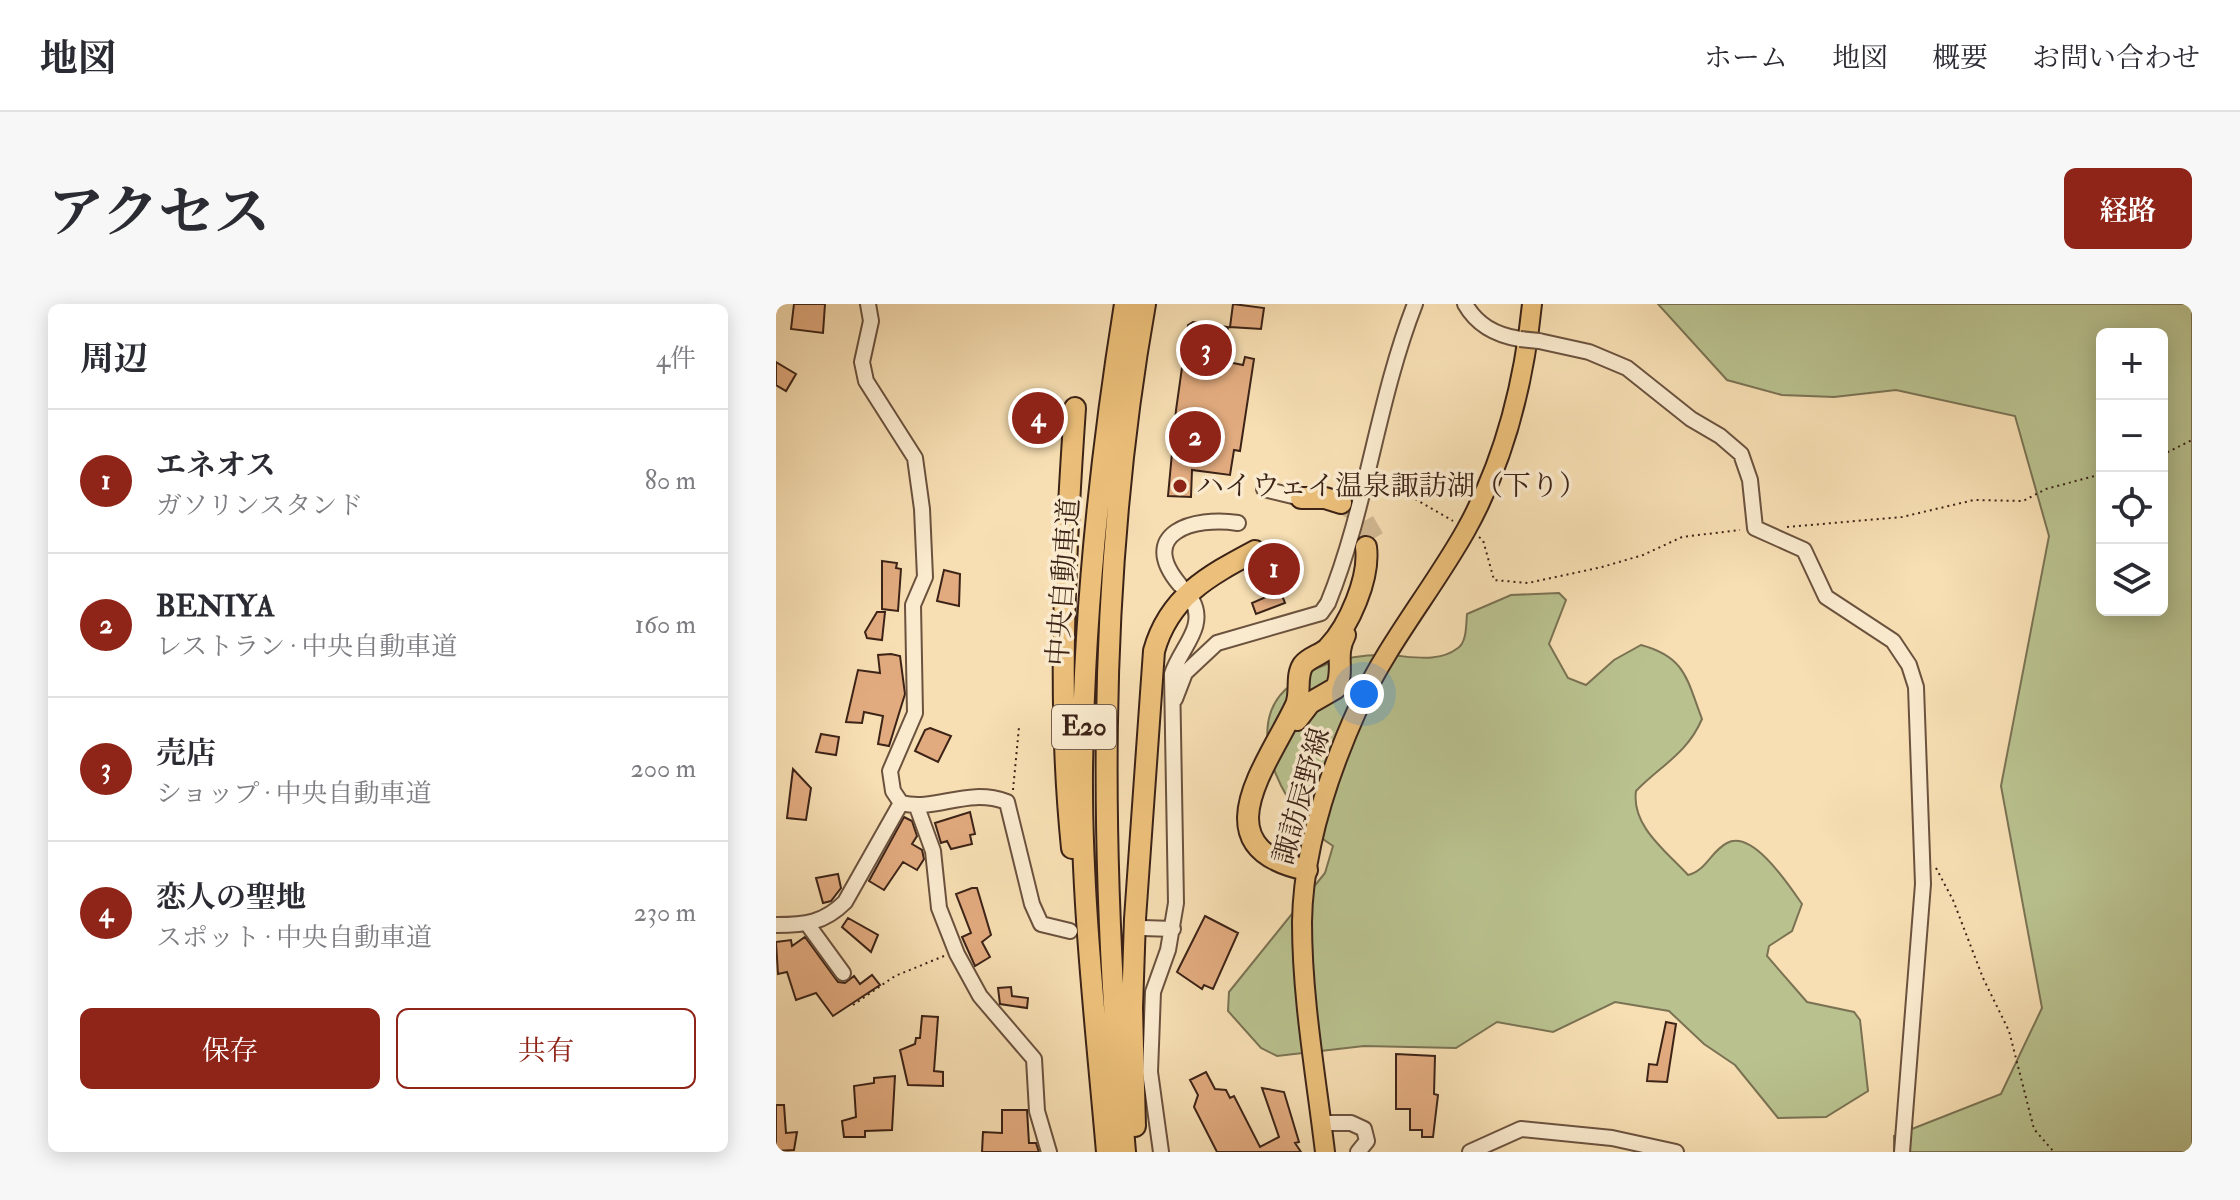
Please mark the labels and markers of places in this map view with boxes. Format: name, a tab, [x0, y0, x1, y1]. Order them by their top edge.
pin: 3	[1180, 320, 1232, 380]
pin: 4	[1012, 388, 1064, 448]
pin: 2	[1169, 407, 1221, 467]
place label: ハイウェイ温泉諏訪湖（下り）	[1196, 469, 1587, 504]
marker: ハイウェイ温泉諏訪湖（下り）	[1171, 477, 1189, 495]
pin: 1	[1248, 539, 1300, 599]

